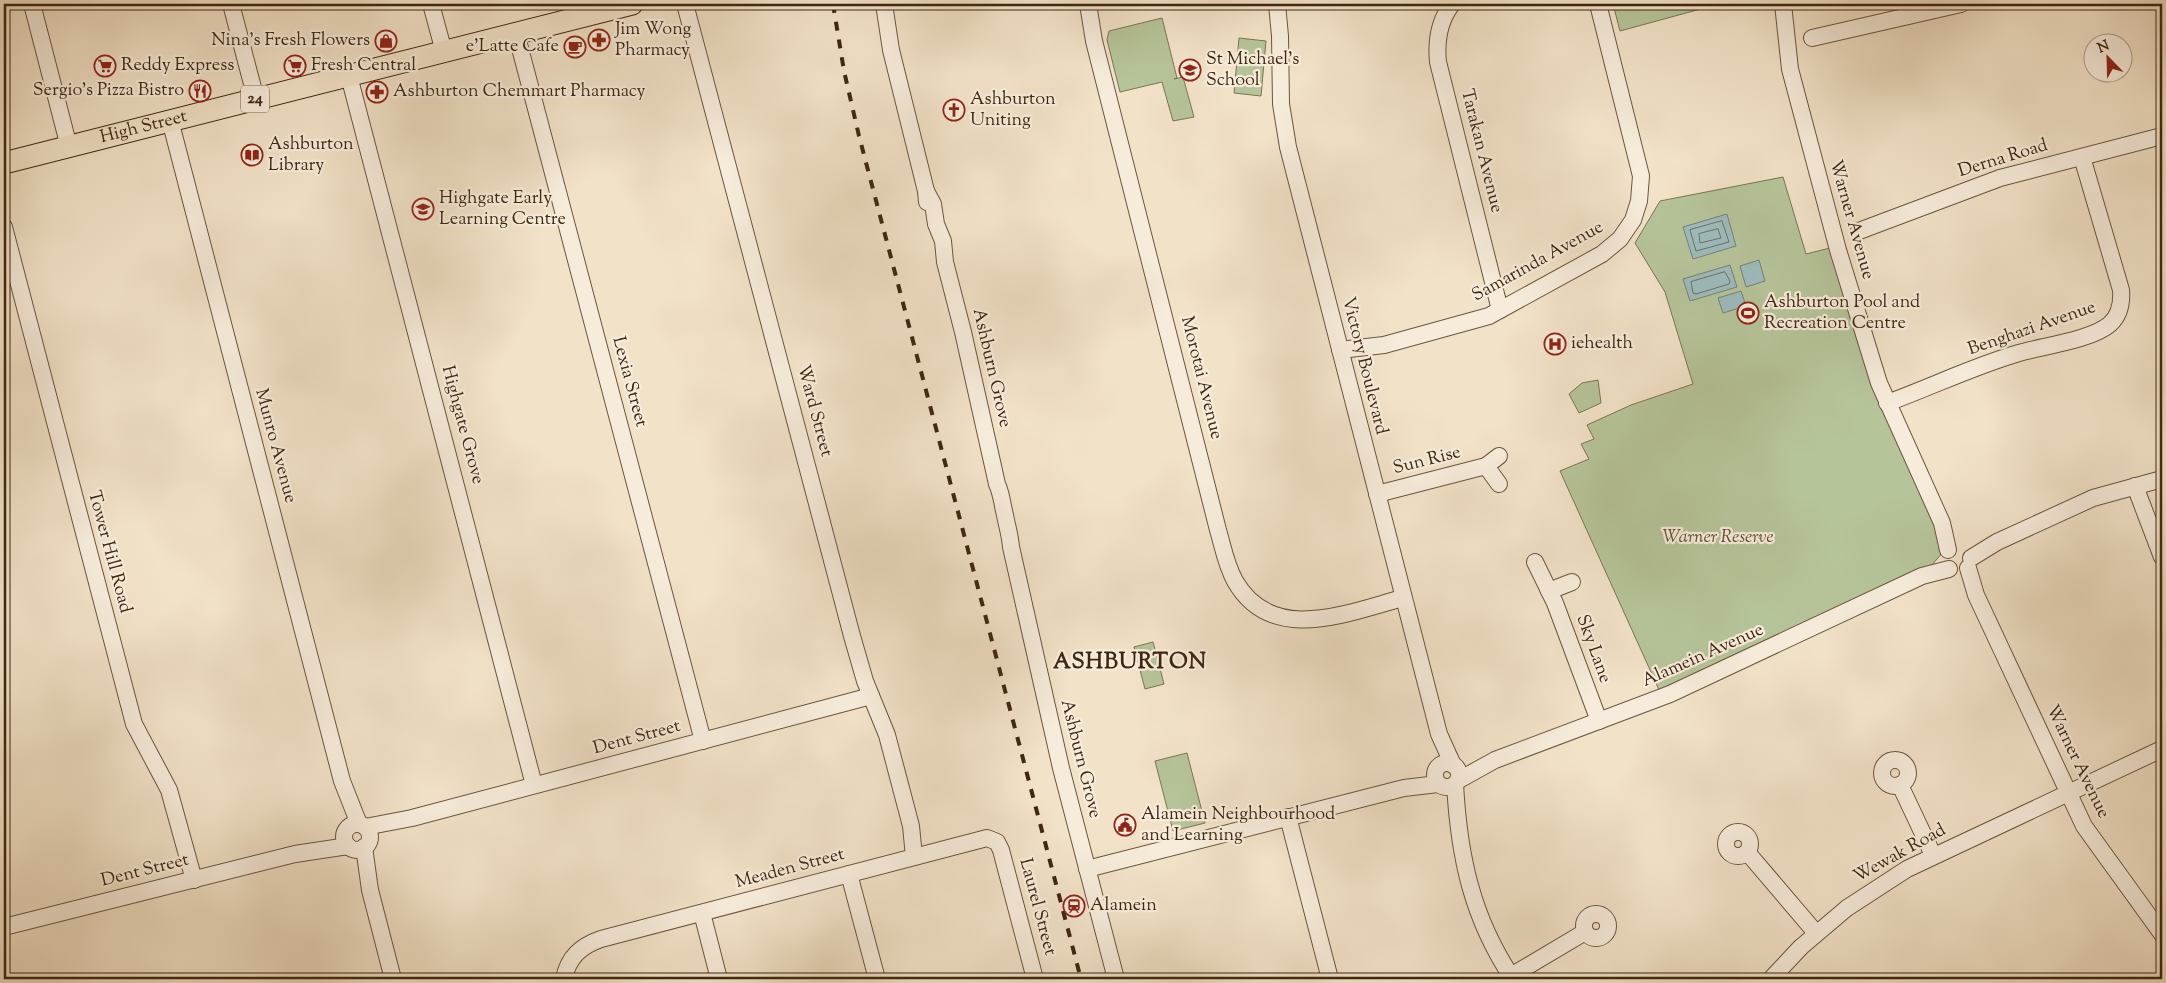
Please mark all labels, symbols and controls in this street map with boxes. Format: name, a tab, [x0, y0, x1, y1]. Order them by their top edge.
place label: Jim Wong Pharmacy	[614, 17, 692, 64]
place label: Nina's Fresh Flowers	[211, 28, 370, 54]
pharmacy icon: Jim Wong Pharmacy	[587, 28, 611, 52]
shop icon: Nina's Fresh Flowers	[374, 29, 398, 53]
north arrow	[2084, 32, 2134, 82]
place label: e'Latte Cafe	[466, 34, 559, 60]
cafe icon: e'Latte Cafe	[563, 35, 587, 59]
text: N	[2095, 36, 2113, 59]
place label: St Michael's School	[1206, 47, 1299, 94]
place label: Reddy Express	[121, 53, 234, 79]
place label: Fresh Central	[311, 53, 416, 79]
supermarket icon: Reddy Express	[93, 54, 117, 78]
supermarket icon: Fresh Central	[283, 54, 307, 78]
school or university icon: St Michael's School	[1178, 58, 1202, 82]
place label: Sergio's Pizza Bistro	[33, 78, 184, 104]
restaurant icon: Sergio's Pizza Bistro	[188, 79, 212, 103]
place label: Ashburton Chemmart Pharmacy	[393, 79, 645, 105]
pharmacy icon: Ashburton Chemmart Pharmacy	[365, 80, 389, 104]
road number: 24	[241, 86, 269, 112]
street label: Tarakan Avenue	[1453, 86, 1509, 216]
place label: Ashburton Uniting	[970, 87, 1056, 134]
church icon: Ashburton Uniting	[942, 98, 966, 122]
street label: High Street	[97, 104, 190, 151]
place label: Ashburton Library	[268, 132, 354, 179]
street label: Derna Road	[1955, 133, 2051, 185]
library icon: Ashburton Library	[240, 143, 264, 167]
street label: Warner Avenue	[1822, 157, 1880, 283]
place label: Highgate Early Learning Centre	[439, 186, 566, 233]
school or university icon: Highgate Early Learning Centre	[411, 197, 435, 221]
street label: Samarinda Avenue	[1468, 215, 1608, 309]
place label: Ashburton Pool and Recreation Centre	[1764, 290, 1920, 337]
street label: Victory Boulevard	[1334, 294, 1394, 438]
street label: Benghazi Avenue	[1965, 295, 2099, 363]
sports icon: Ashburton Pool and Recreation Centre	[1736, 301, 1760, 325]
street label: Ashburn Grove	[965, 306, 1017, 430]
street label: Morotai Avenue	[1173, 314, 1229, 442]
place label: iehealth	[1571, 331, 1633, 357]
hospital icon: iehealth	[1543, 332, 1567, 356]
street label: Lexia Street	[604, 334, 654, 430]
street label: Ward Street	[789, 362, 839, 460]
street label: Highgate Grove	[434, 363, 490, 487]
street label: Munro Avenue	[247, 386, 303, 506]
street label: Sun Rise	[1390, 440, 1464, 482]
street label: Tower Hill Road	[80, 488, 138, 616]
park label: Warner Reserve	[1663, 525, 1773, 551]
street label: Sky Lane	[1569, 611, 1617, 687]
street label: Alamein Avenue	[1638, 618, 1768, 694]
district label: ASHBURTON	[1053, 647, 1207, 679]
street label: Ashburn Grove	[1053, 697, 1107, 821]
street label: Warner Avenue	[2038, 701, 2116, 823]
street label: Dent Street	[590, 714, 684, 762]
place label: Alamein Neighbourhood and Learning	[1141, 802, 1335, 849]
public building icon: Alamein Neighbourhood and Learning	[1113, 813, 1137, 837]
street label: Wewak Road	[1849, 818, 1951, 890]
street label: Meaden Street	[733, 842, 847, 896]
street label: Dent Street	[98, 848, 192, 894]
street label: Laurel Street	[1012, 856, 1062, 958]
place label: Alamein	[1090, 893, 1157, 919]
station icon: Alamein	[1062, 894, 1086, 918]

